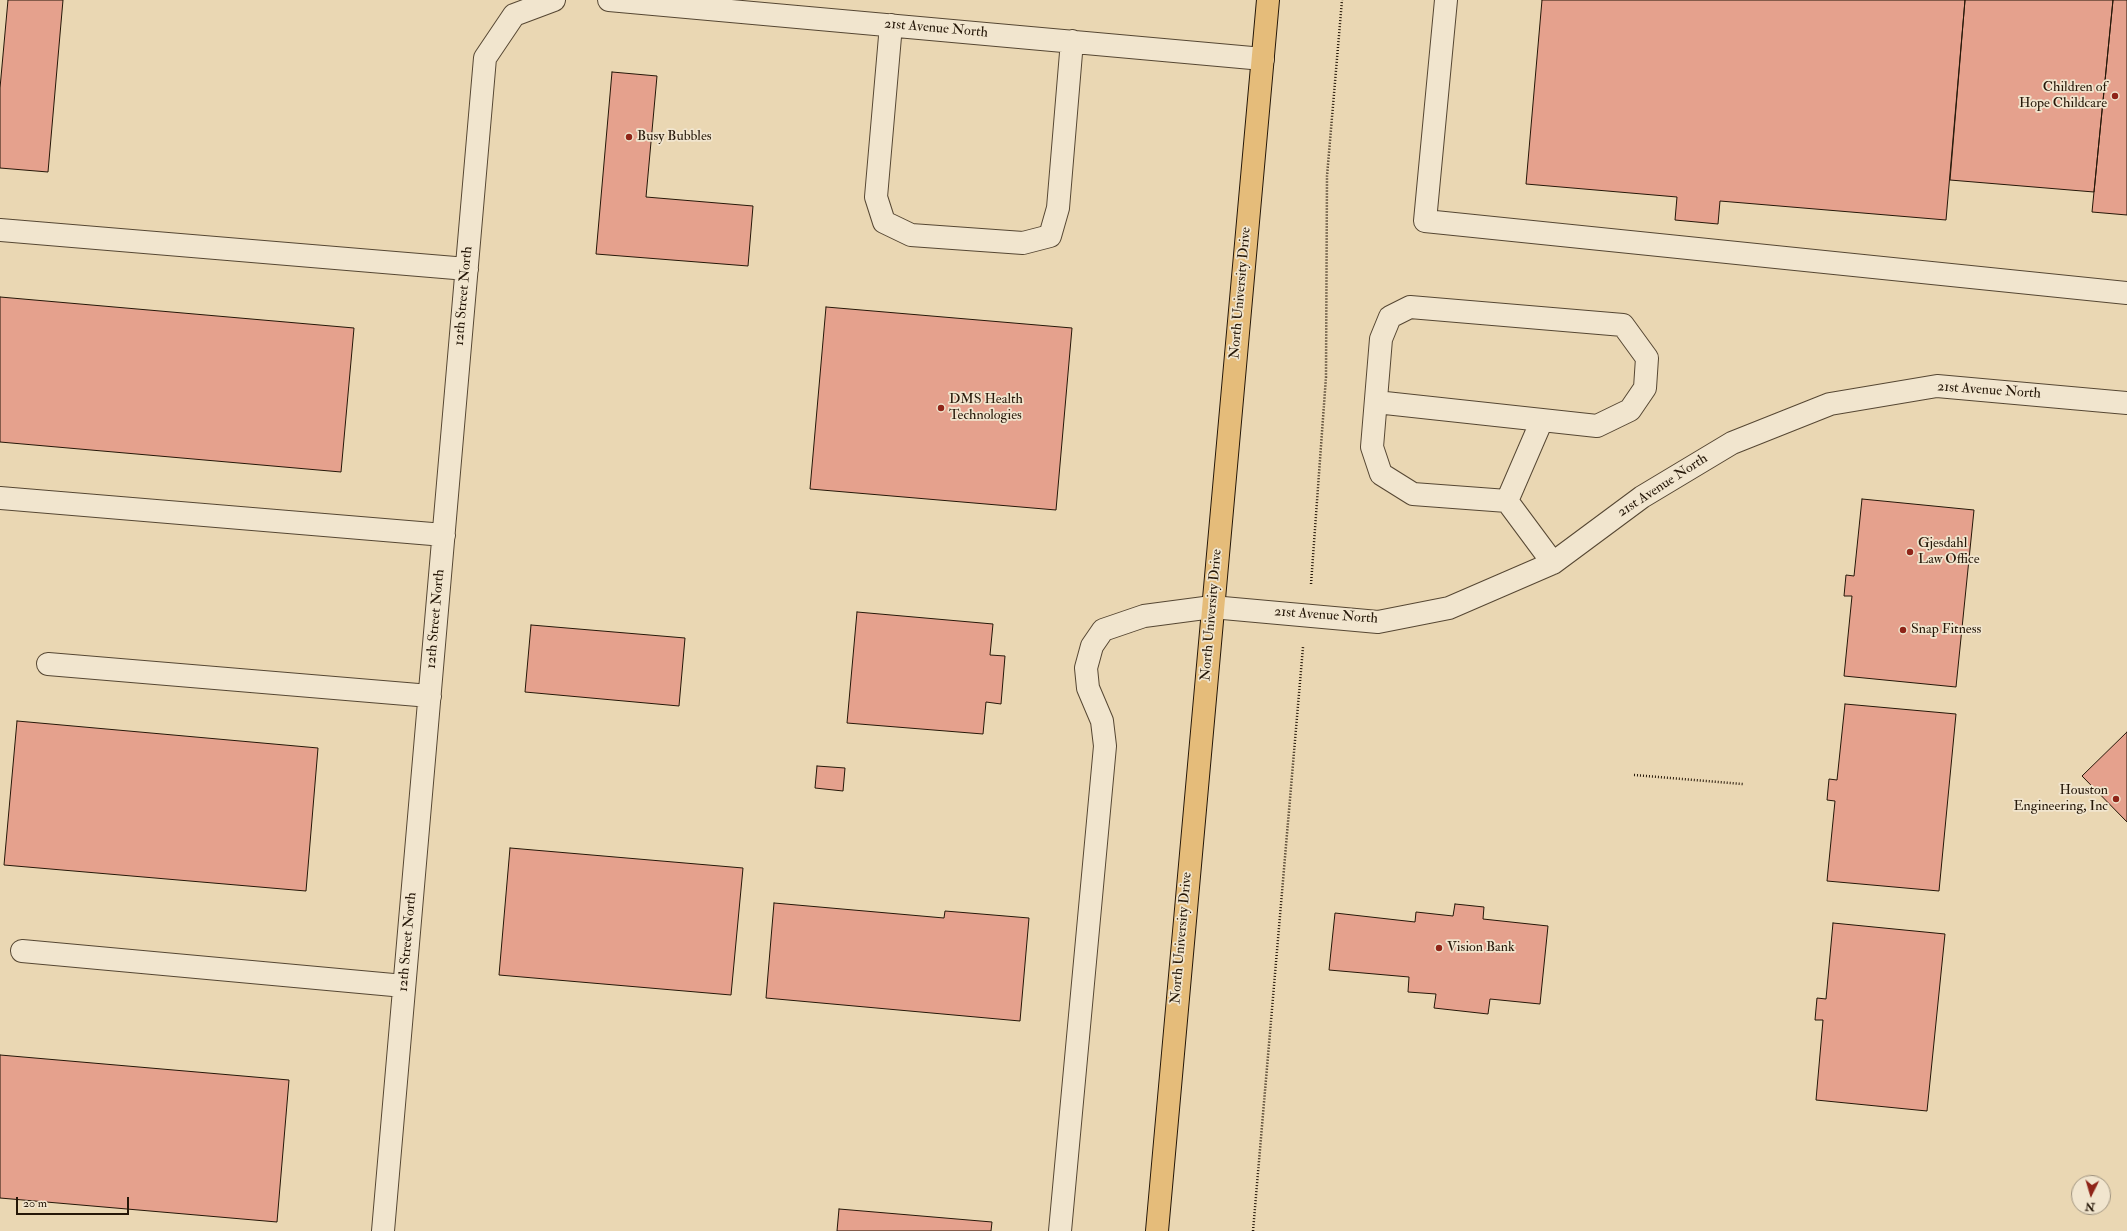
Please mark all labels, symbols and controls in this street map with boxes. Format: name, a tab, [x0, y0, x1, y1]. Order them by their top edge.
street label: 21st Avenue North	[884, 16, 988, 42]
place label: Children of Hope Childcare	[2019, 80, 2107, 112]
marker: Children of Hope Childcare	[2110, 91, 2120, 101]
place label: Busy Bubbles	[637, 129, 712, 145]
marker: Busy Bubbles	[624, 132, 634, 142]
street label: North University Drive	[1227, 226, 1255, 360]
street label: 12th Street North	[451, 246, 477, 346]
street label: 21st Avenue North	[1937, 379, 2041, 403]
place label: DMS Health Technologies	[949, 392, 1023, 424]
marker: DMS Health Technologies	[936, 403, 946, 413]
street label: 21st Avenue North	[1615, 451, 1711, 521]
place label: Gjesdahl Law Office	[1918, 536, 1980, 568]
marker: Gjesdahl Law Office	[1905, 547, 1915, 557]
street label: North University Drive	[1198, 548, 1226, 682]
street label: 12th Street North	[423, 569, 449, 669]
street label: 21st Avenue North	[1274, 604, 1378, 628]
place label: Snap Fitness	[1911, 622, 1981, 638]
marker: Snap Fitness	[1898, 625, 1908, 635]
place label: Houston Engineering, Inc	[2013, 783, 2108, 816]
marker: Houston Engineering, Inc	[2111, 794, 2121, 804]
street label: North University Drive	[1168, 871, 1196, 1005]
street label: 12th Street North	[395, 892, 421, 992]
place label: Vision Bank	[1447, 940, 1515, 956]
marker: Vision Bank	[1434, 943, 1444, 953]
north arrow	[2071, 1175, 2111, 1215]
scale bar	[18, 1189, 131, 1215]
text: 20 m	[23, 1196, 47, 1211]
text: N	[2085, 1200, 2095, 1213]

